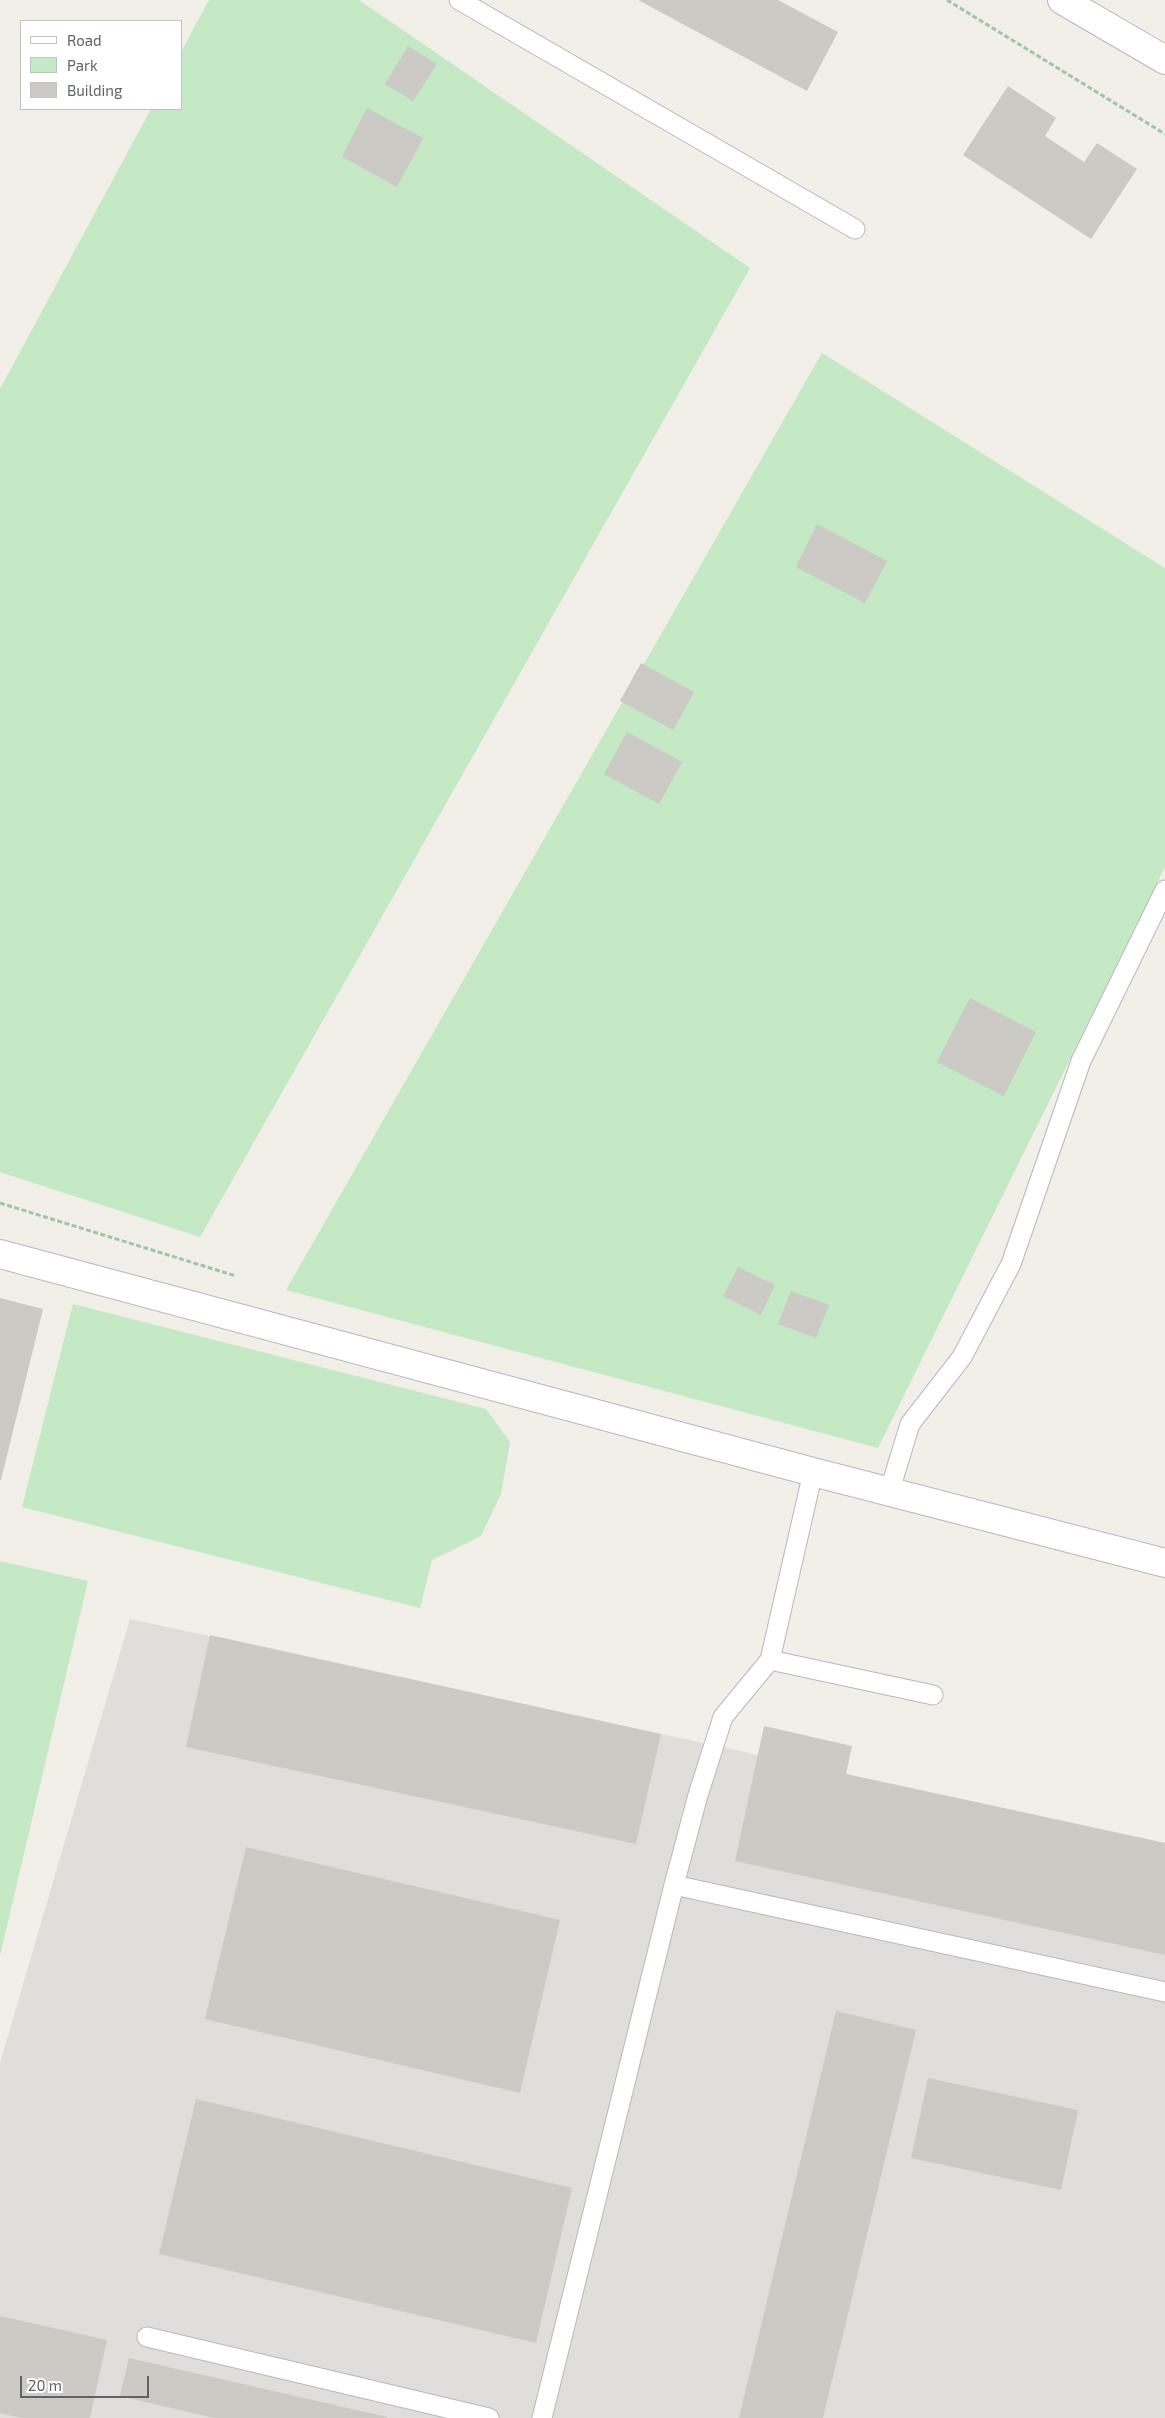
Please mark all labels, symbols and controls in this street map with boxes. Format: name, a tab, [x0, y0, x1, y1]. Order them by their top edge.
legend	[20, 20, 182, 110]
text: Road	[67, 31, 102, 49]
text: Park	[67, 56, 98, 74]
text: Building	[67, 81, 122, 99]
scale bar	[22, 2366, 151, 2398]
text: 20 m	[28, 2376, 62, 2394]

